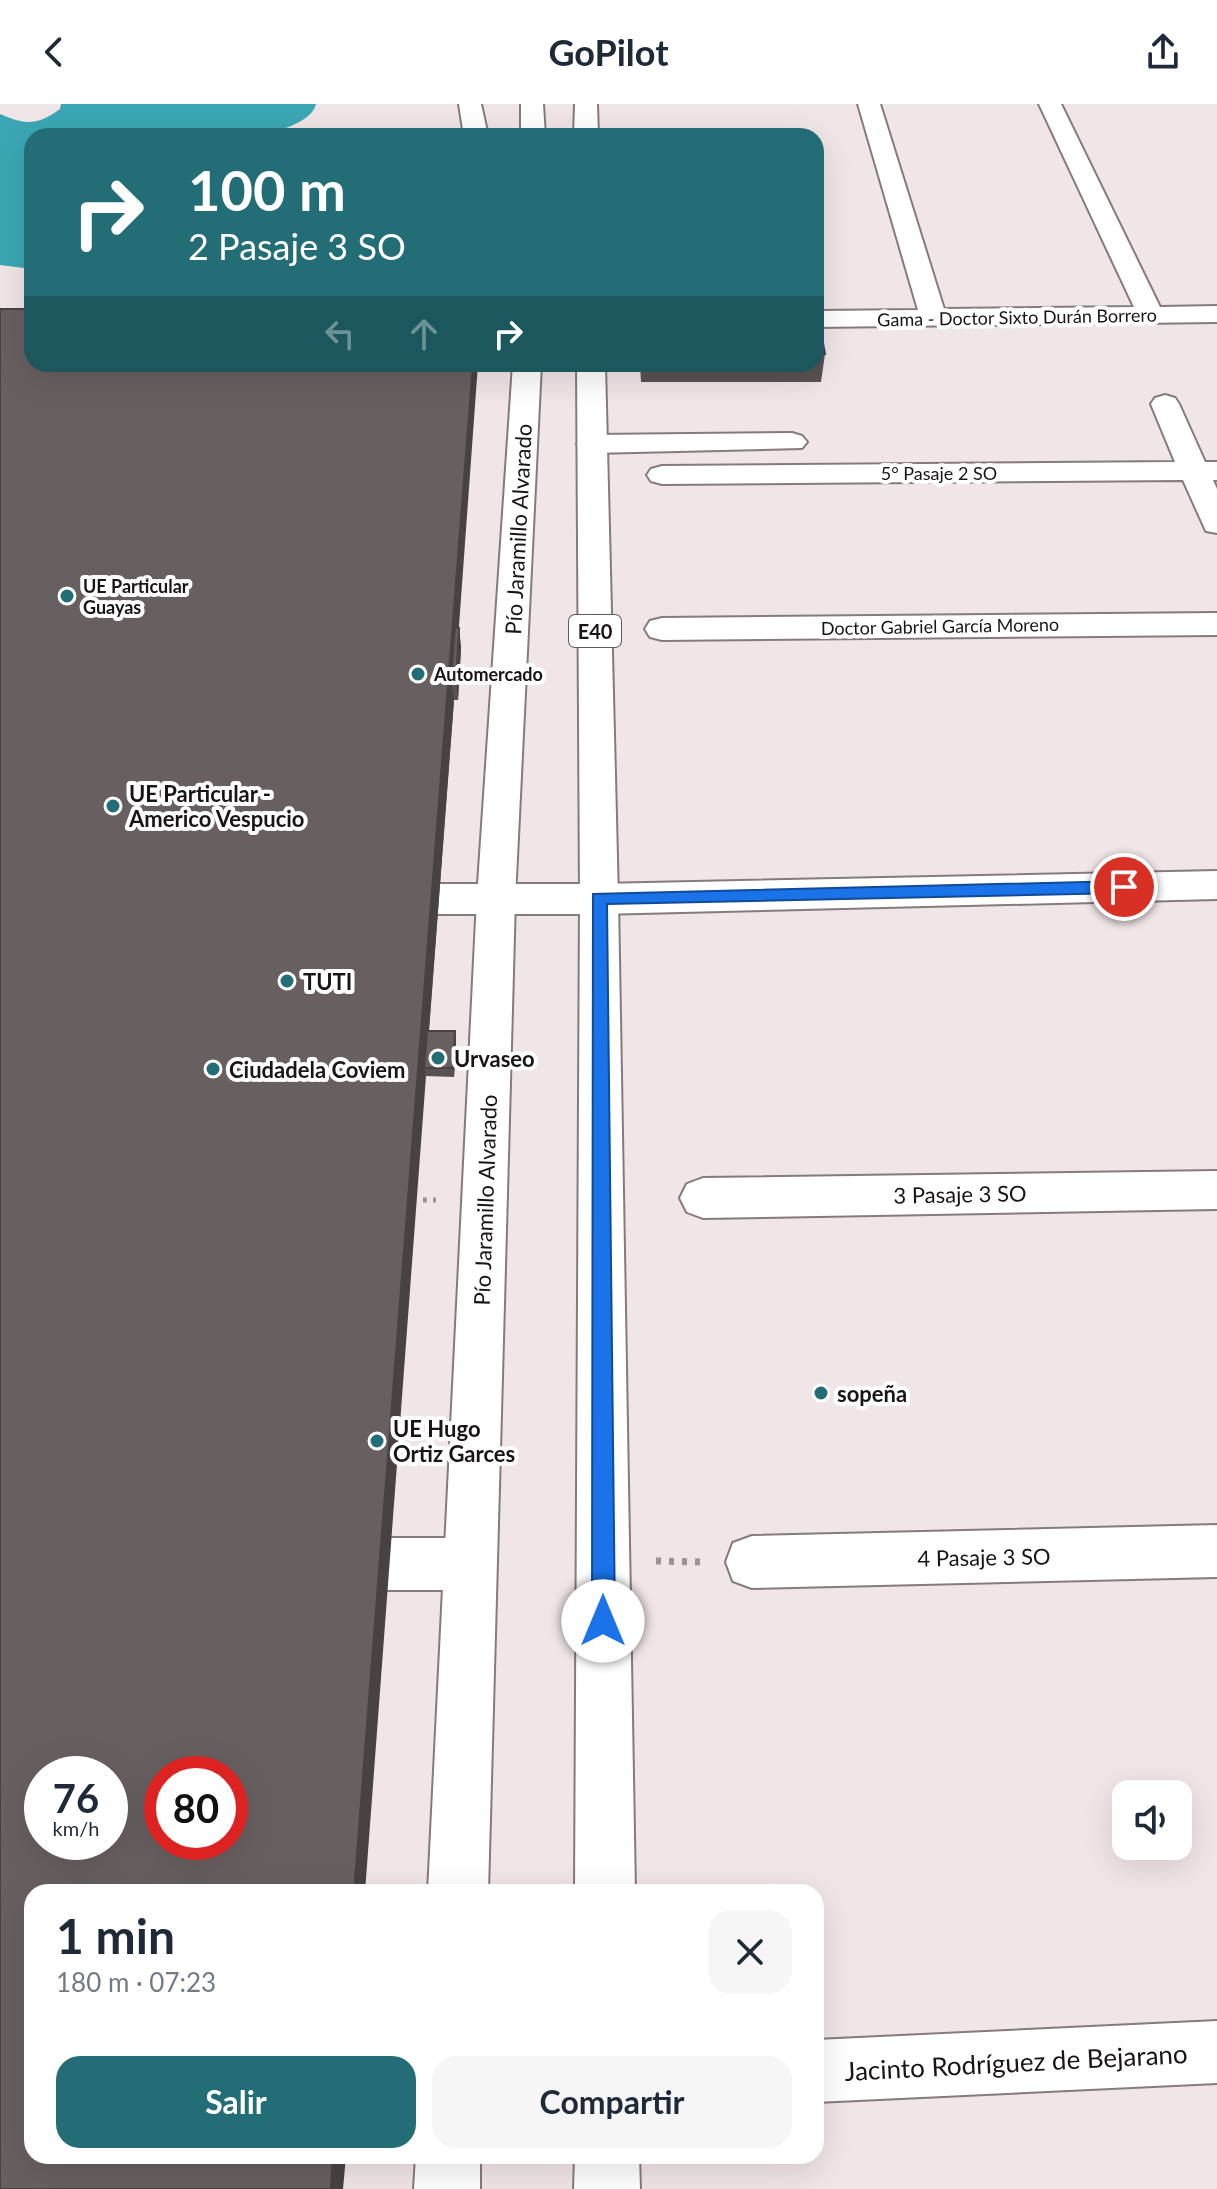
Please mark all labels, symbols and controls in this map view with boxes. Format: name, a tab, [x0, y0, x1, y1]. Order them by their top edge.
icon: back	[32, 30, 76, 74]
text: GoPilot	[548, 30, 669, 74]
icon: share	[1141, 30, 1185, 74]
text: 100 m	[188, 156, 346, 223]
icon: right	[56, 160, 160, 264]
text: 2 Pasaje 3 SO	[188, 224, 406, 268]
street label: Gama - Doctor Sixto Durán Borrero	[877, 304, 1157, 330]
icon: left	[318, 312, 362, 356]
icon: ahead	[402, 312, 446, 356]
icon: right	[486, 312, 530, 356]
street label: Pío Jaramillo Alvarado	[499, 423, 537, 635]
street label: 5° Pasaje 2 SO	[881, 462, 997, 484]
place label: UE Particular Guayas	[83, 575, 189, 618]
marker: UE Particular Guayas	[58, 587, 76, 605]
street label: Doctor Gabriel García Moreno	[821, 613, 1059, 639]
road number: E40	[569, 615, 621, 647]
place label: Automercado	[433, 663, 543, 685]
marker: Automercado	[409, 665, 427, 683]
place label: UE Particular - Americo Vespucio	[128, 780, 304, 832]
marker: UE Particular - Americo Vespucio	[104, 797, 122, 815]
pin	[1090, 853, 1158, 921]
icon: arrive	[1102, 865, 1146, 909]
place label: TUTI	[303, 968, 352, 995]
marker: TUTI	[278, 972, 296, 990]
place label: Urvaseo	[454, 1045, 535, 1072]
marker: Urvaseo	[429, 1049, 447, 1067]
place label: Ciudadela Coviem	[229, 1056, 405, 1083]
marker: Ciudadela Coviem	[204, 1060, 222, 1078]
street label: Pío Jaramillo Alvarado	[468, 1094, 502, 1306]
street label: 3 Pasaje 3 SO	[893, 1179, 1027, 1209]
place label: sopeña	[837, 1380, 907, 1407]
marker: sopeña	[812, 1384, 830, 1402]
place label: UE Hugo Ortiz Garces	[393, 1415, 515, 1467]
marker: UE Hugo Ortiz Garces	[368, 1432, 386, 1450]
street label: 4 Pasaje 3 SO	[917, 1542, 1051, 1572]
position arrow	[561, 1579, 645, 1663]
speed limit sign: 80	[144, 1756, 248, 1860]
text: 76	[53, 1774, 99, 1822]
map controls	[1112, 1780, 1192, 1860]
button: sound	[1112, 1780, 1192, 1860]
text: km/h	[53, 1816, 99, 1840]
text: 1 min	[56, 1907, 175, 1964]
button: close	[708, 1910, 792, 1994]
text: 180 m · 07:23	[56, 1966, 216, 1998]
street label: Jacinto Rodríguez de Bejarano	[844, 2037, 1188, 2087]
button: Salir	[56, 2056, 416, 2148]
button: Compartir	[432, 2056, 792, 2148]

